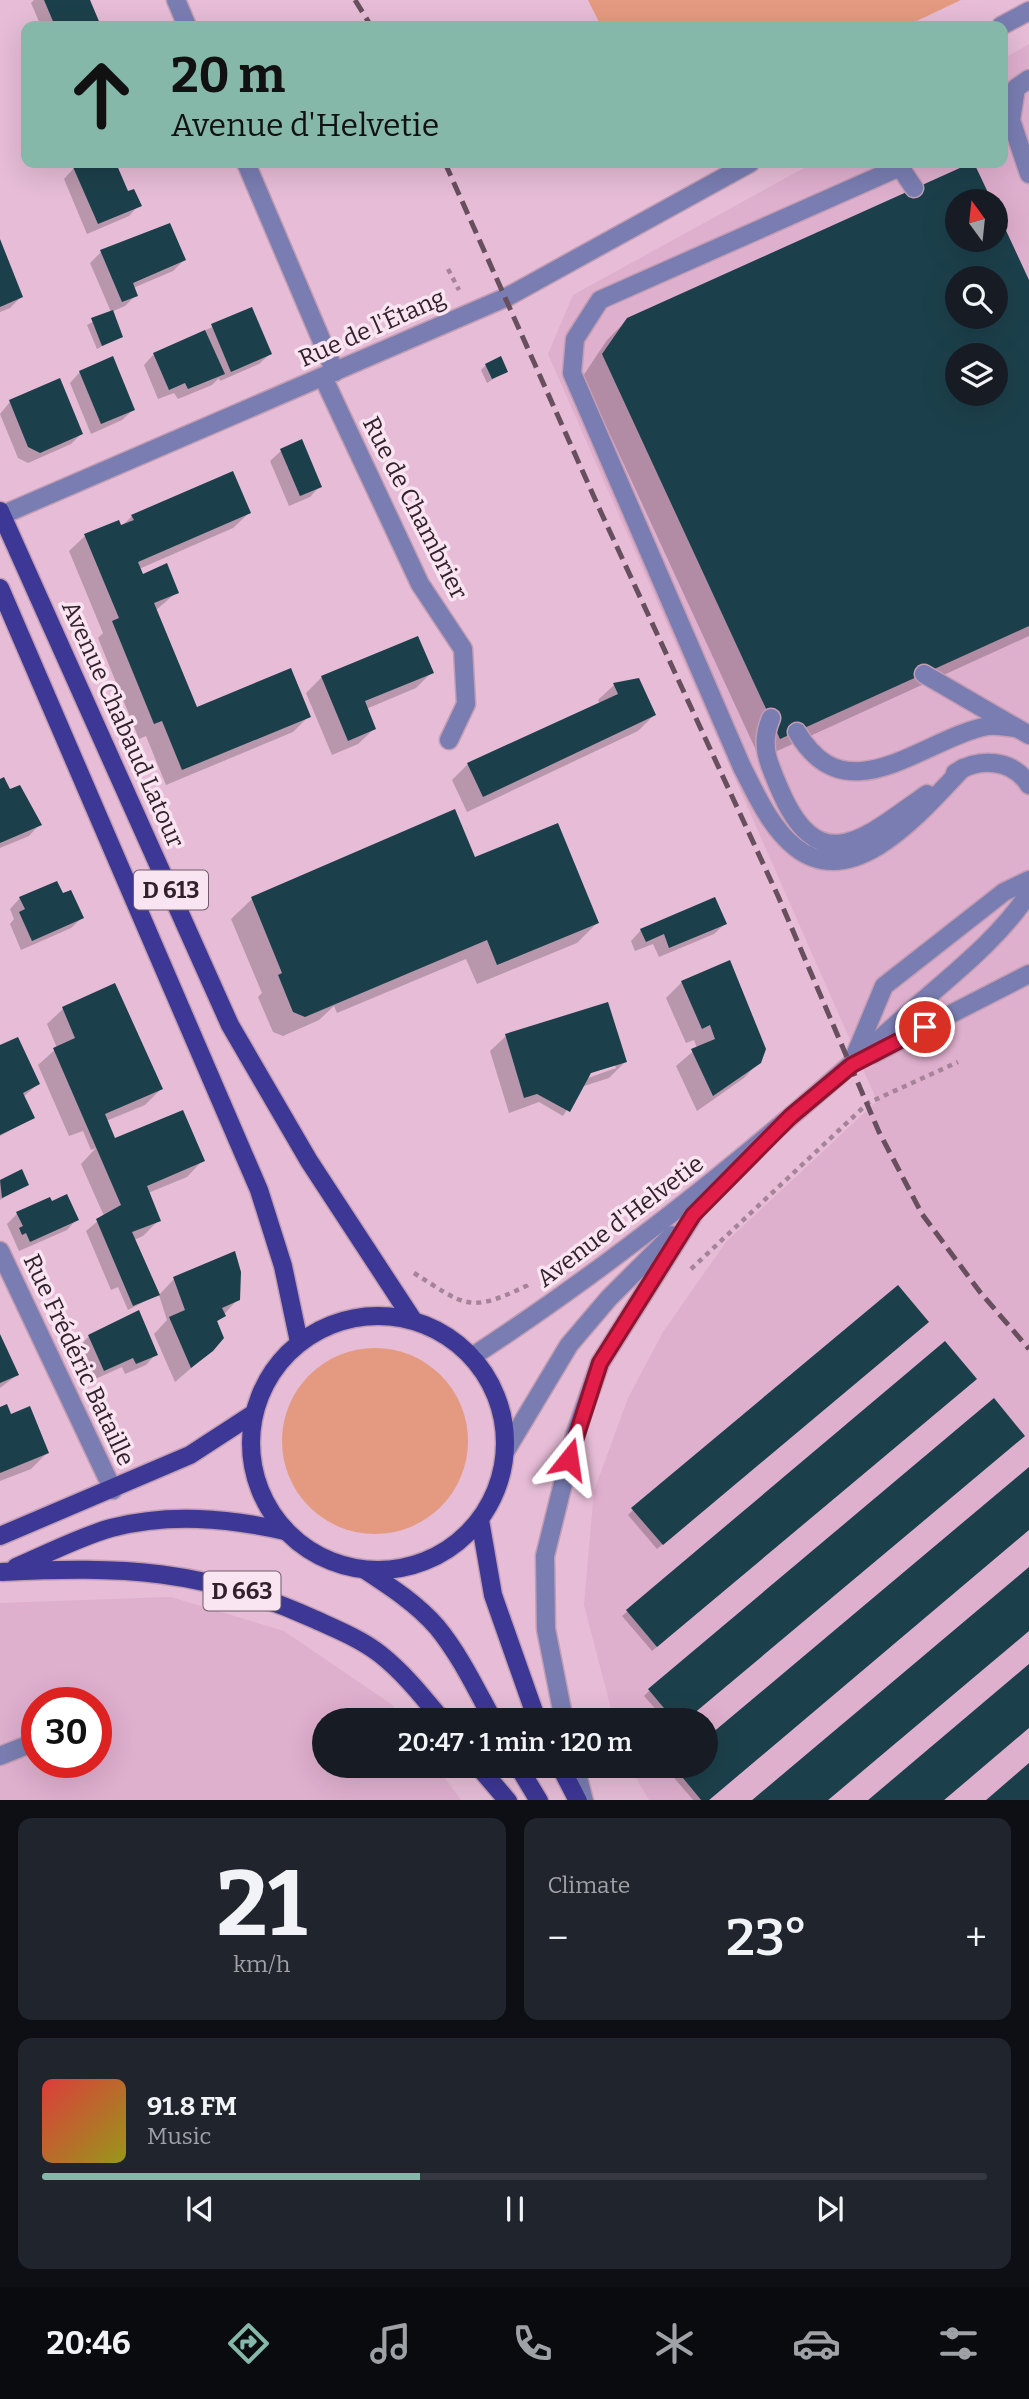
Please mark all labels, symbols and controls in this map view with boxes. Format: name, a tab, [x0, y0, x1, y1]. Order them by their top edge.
text: 20 m	[171, 46, 285, 105]
icon: ahead	[56, 49, 147, 140]
text: Avenue d'Helvetie	[171, 106, 439, 144]
north arrow	[945, 189, 1008, 252]
map controls	[945, 189, 1008, 406]
button: search	[945, 266, 1008, 329]
street label: Rue de l'Étang	[294, 282, 449, 373]
button: layers	[945, 343, 1008, 406]
street label: Rue de Chambrier	[357, 412, 473, 604]
street label: Avenue Chabaud Latour	[56, 596, 190, 852]
road number: D 613	[134, 870, 208, 909]
pin	[895, 997, 955, 1057]
icon: arrive	[906, 1008, 944, 1046]
street label: Avenue d'Helvetie	[531, 1149, 709, 1293]
street label: Rue Frédéric Bataille	[18, 1250, 140, 1470]
position arrow	[532, 1422, 606, 1496]
road number: D 663	[204, 1572, 280, 1610]
speed limit sign: 30	[21, 1687, 112, 1778]
text: 20:47 · 1 min · 120 m	[398, 1727, 632, 1758]
text: 21	[216, 1850, 307, 1959]
text: Climate	[548, 1871, 630, 1899]
text: 23°	[726, 1906, 808, 1969]
text: −	[548, 1915, 568, 1961]
text: +	[965, 1915, 987, 1961]
text: km/h	[233, 1950, 290, 1978]
text: 91.8 FM	[147, 2091, 237, 2122]
text: Music	[147, 2122, 211, 2150]
icon: previous	[181, 2190, 219, 2228]
icon: pause	[496, 2190, 534, 2228]
icon: next	[811, 2190, 849, 2228]
icon: directions	[224, 2319, 273, 2368]
icon: music	[366, 2319, 415, 2368]
icon: phone	[508, 2319, 557, 2368]
icon: climate	[650, 2319, 699, 2368]
icon: car	[792, 2319, 841, 2368]
icon: filters	[934, 2319, 983, 2368]
text: 20:46	[46, 2324, 131, 2362]

